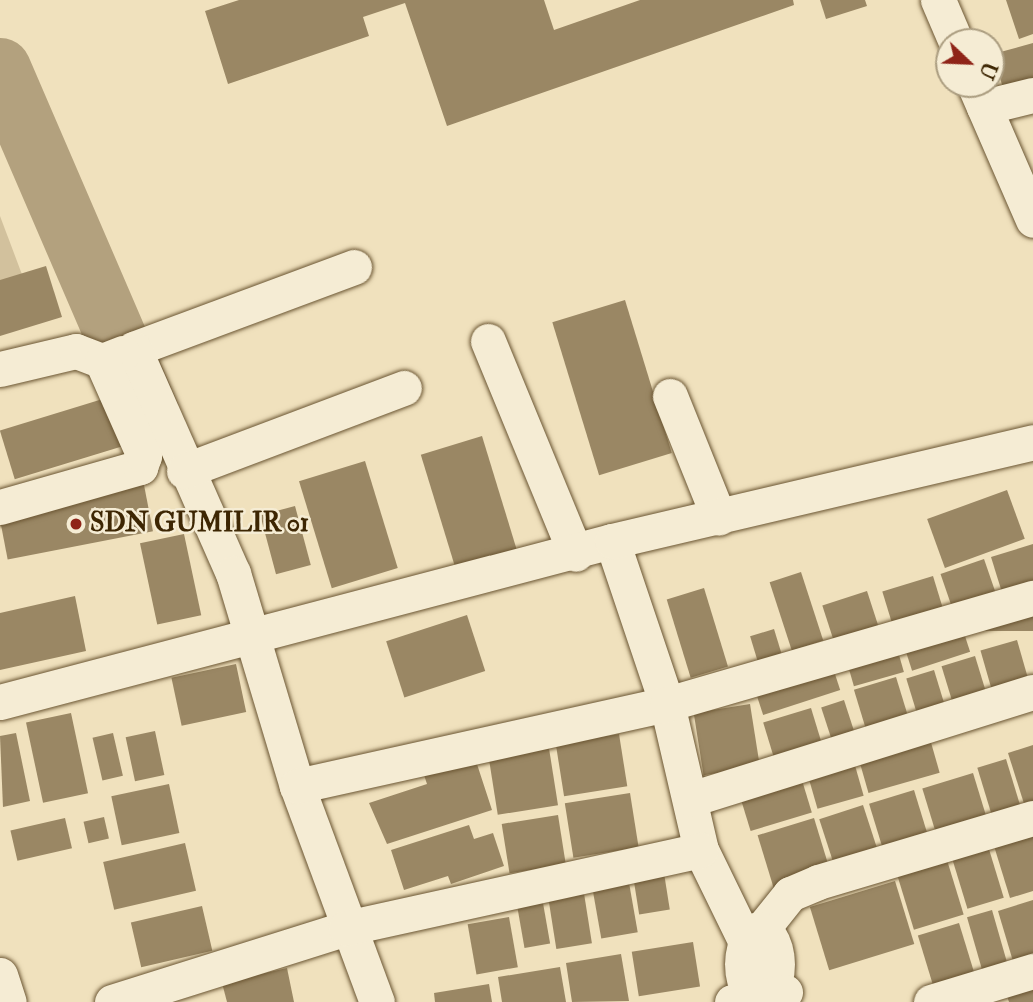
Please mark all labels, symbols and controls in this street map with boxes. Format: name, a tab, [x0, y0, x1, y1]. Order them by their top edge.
north arrow	[935, 28, 1005, 98]
text: U	[973, 58, 1002, 82]
place label: SDN GUMILIR 01	[90, 508, 309, 540]
marker: SDN GUMILIR 01	[68, 516, 84, 532]

